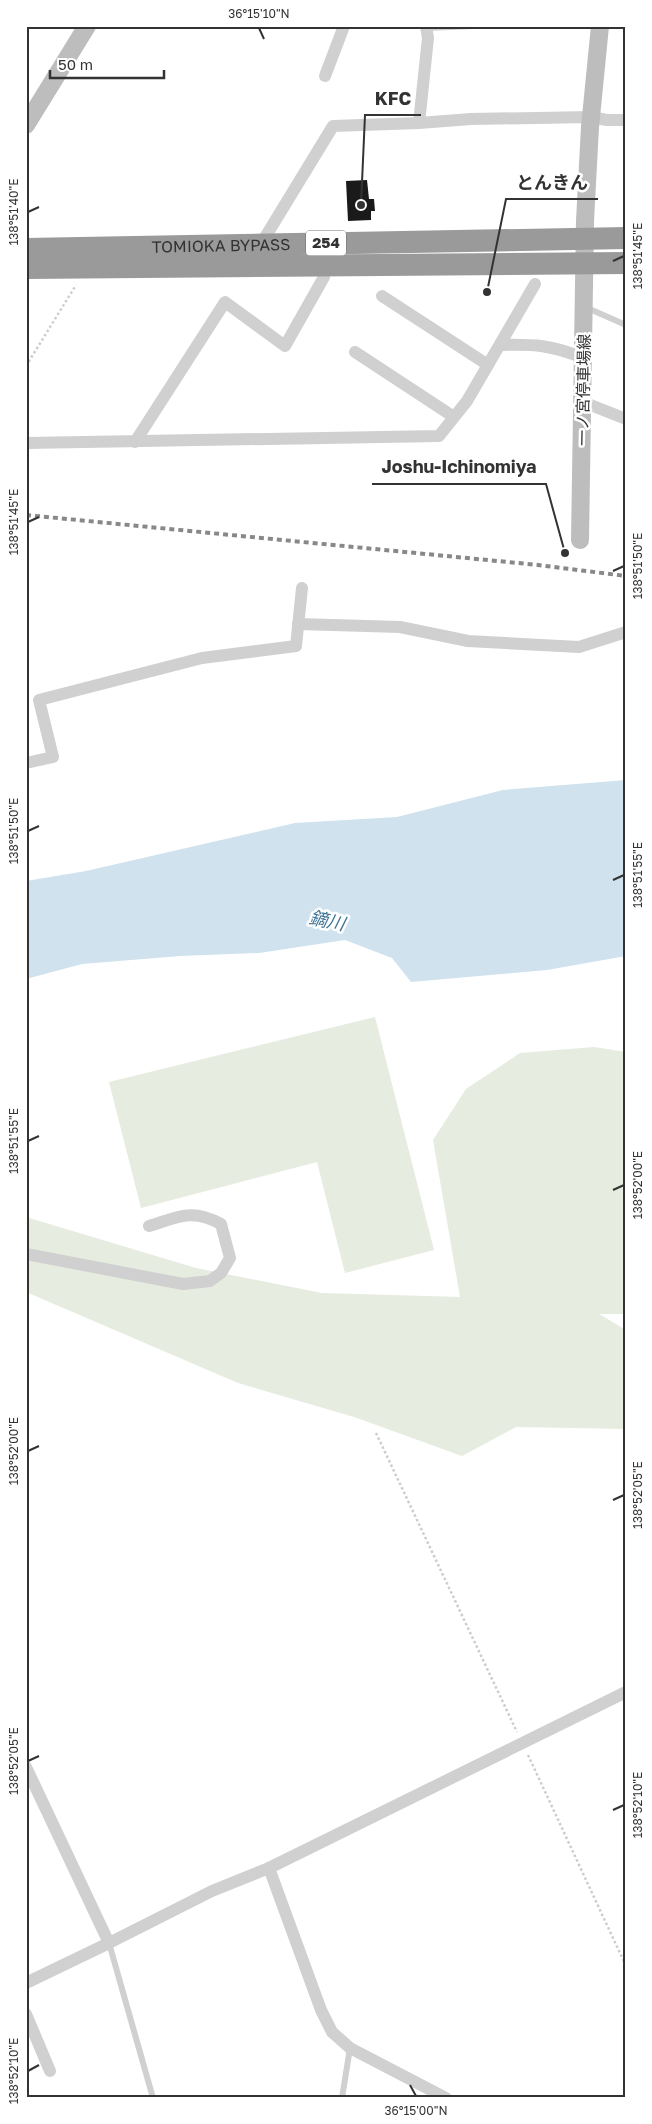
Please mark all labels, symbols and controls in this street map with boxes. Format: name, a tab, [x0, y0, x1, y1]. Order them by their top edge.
text: 36°15'10"N	[228, 6, 290, 21]
scale bar	[50, 48, 164, 80]
text: 50 m	[58, 55, 93, 73]
callout: KFC	[365, 82, 421, 115]
text: KFC	[375, 87, 411, 109]
callout: とんきん	[506, 166, 598, 199]
text: とんきん	[516, 171, 588, 193]
text: 138°51'40"E	[6, 178, 21, 246]
text: 138°51'45"E	[630, 223, 645, 289]
road number: 254	[306, 230, 346, 256]
street label: TOMIOKA BYPASS	[151, 234, 291, 257]
street label: 一ノ宮停車場線	[572, 334, 594, 446]
callout: Joshu-Ichinomiya	[372, 451, 546, 484]
text: Joshu-Ichinomiya	[382, 455, 536, 477]
text: 138°51'45"E	[6, 489, 21, 555]
text: 138°51'50"E	[630, 533, 645, 599]
text: 138°51'50"E	[6, 798, 21, 864]
text: 138°51'55"E	[630, 842, 645, 908]
water label: 鏑川	[307, 906, 349, 935]
text: 138°51'55"E	[6, 1108, 21, 1174]
text: 138°52'00"E	[630, 1151, 645, 1219]
text: 138°52'00"E	[6, 1417, 21, 1485]
text: 138°52'05"E	[630, 1461, 645, 1529]
text: 138°52'05"E	[6, 1727, 21, 1795]
text: 138°52'10"E	[630, 1772, 645, 1838]
text: 138°52'10"E	[6, 2038, 21, 2104]
text: 36°15'00"N	[384, 2103, 448, 2118]

